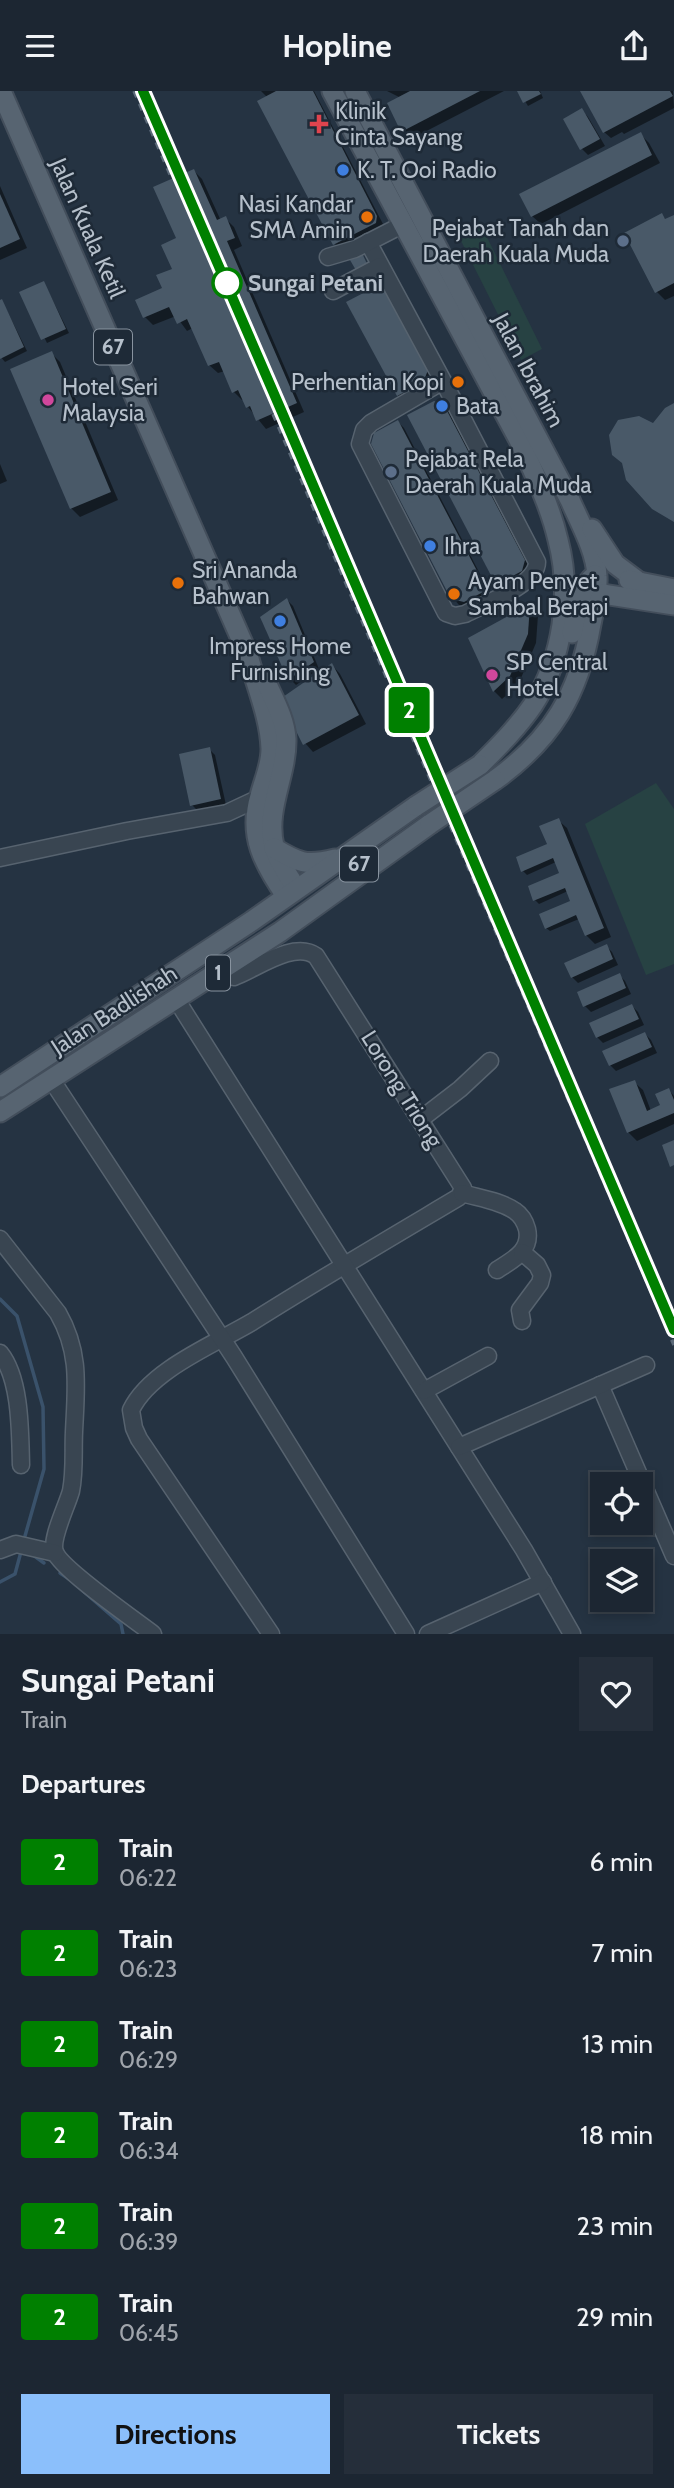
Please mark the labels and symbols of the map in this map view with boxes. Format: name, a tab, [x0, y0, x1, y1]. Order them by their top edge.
place label: Klinik Cinta Sayang	[335, 97, 463, 151]
marker: Klinik Cinta Sayang	[309, 114, 329, 134]
street label: Jalan Kuala Ketil	[44, 153, 132, 303]
place label: K. T. Ooi Radio	[357, 156, 497, 184]
marker: K. T. Ooi Radio	[335, 162, 351, 178]
place label: Nasi Kandar SMA Amin	[238, 190, 354, 244]
marker: Nasi Kandar SMA Amin	[359, 209, 375, 225]
place label: Pejabat Tanah dan Daerah Kuala Muda	[422, 214, 609, 268]
marker: Pejabat Tanah dan Daerah Kuala Muda	[615, 233, 631, 249]
marker: Sungai Petani	[212, 268, 242, 298]
place label: Sungai Petani	[248, 269, 383, 297]
street label: Jalan Ibrahim	[487, 307, 571, 432]
road number: 67	[94, 329, 132, 365]
place label: Perhentian Kopi	[291, 368, 444, 396]
place label: Hotel Seri Malaysia	[62, 373, 158, 427]
marker: Perhentian Kopi	[450, 374, 466, 390]
marker: Hotel Seri Malaysia	[40, 392, 56, 408]
place label: Bata	[456, 392, 499, 420]
marker: Bata	[434, 398, 450, 414]
place label: Pejabat Rela Daerah Kuala Muda	[405, 445, 592, 499]
marker: Pejabat Rela Daerah Kuala Muda	[383, 464, 399, 480]
place label: Ihra	[444, 532, 480, 560]
marker: Ihra	[422, 538, 438, 554]
place label: Sri Ananda Bahwan	[192, 556, 297, 610]
place label: Ayam Penyet Sambal Berapi	[468, 567, 608, 621]
marker: Sri Ananda Bahwan	[170, 575, 186, 591]
marker: Ayam Penyet Sambal Berapi	[446, 586, 462, 602]
marker: Impress Home Furnishing	[272, 613, 288, 629]
place label: Impress Home Furnishing	[209, 632, 351, 686]
place label: SP Central Hotel	[506, 648, 608, 702]
marker: SP Central Hotel	[484, 667, 500, 683]
line badge: 2	[386, 687, 432, 733]
road number: 67	[340, 847, 378, 881]
road number: 1	[206, 955, 230, 991]
street label: Jalan Badlishah	[45, 959, 182, 1062]
street label: Lorong Triong	[355, 1025, 449, 1153]

